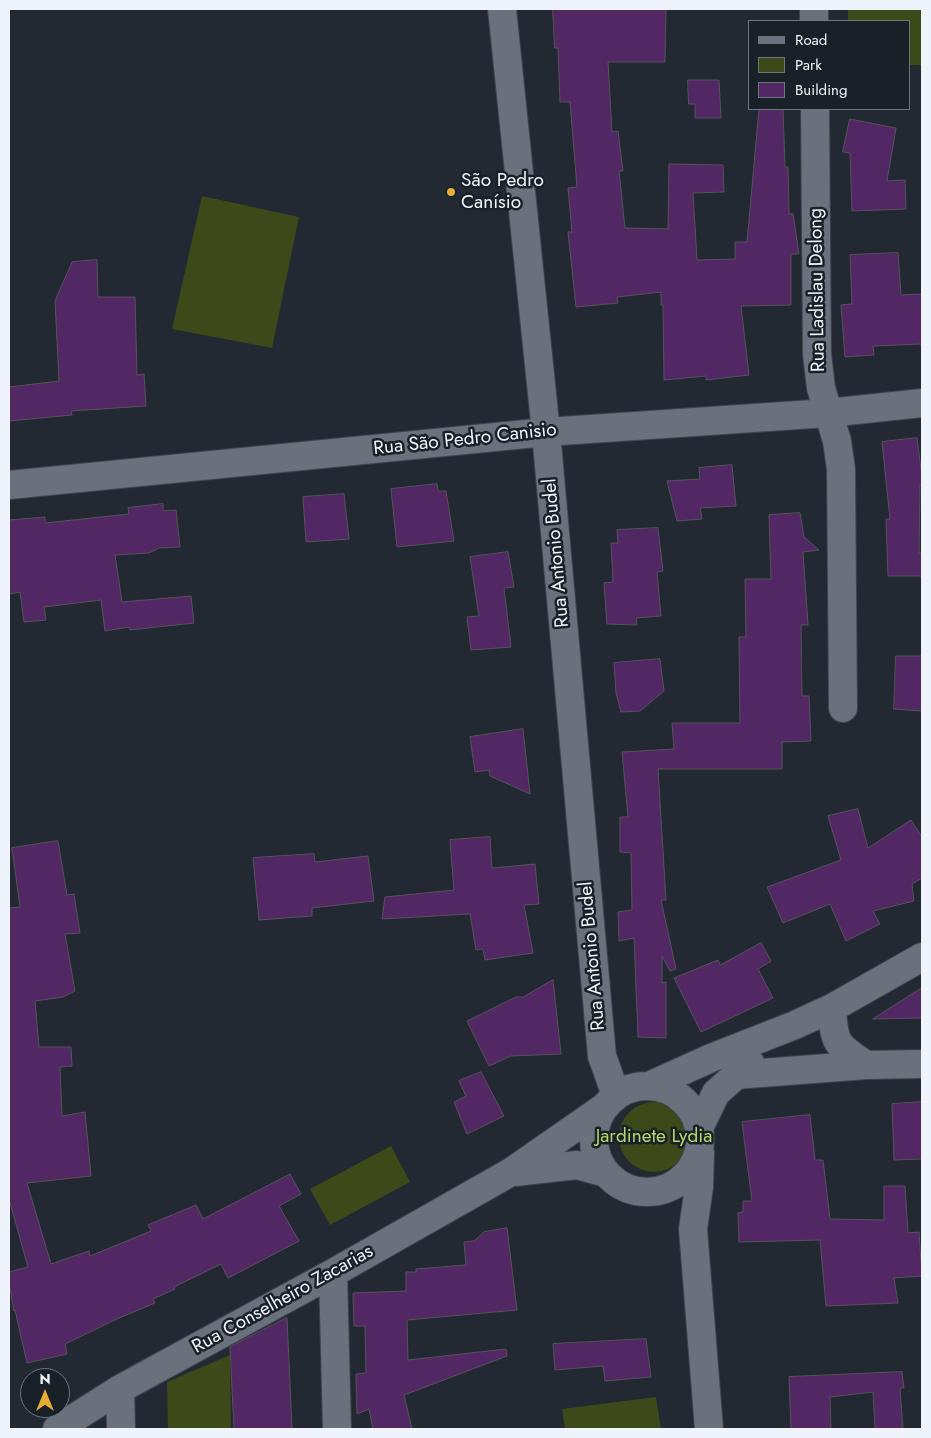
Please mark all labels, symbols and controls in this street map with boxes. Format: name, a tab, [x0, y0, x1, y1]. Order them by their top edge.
legend	[748, 20, 911, 110]
text: Road	[795, 29, 827, 51]
text: Park	[795, 54, 822, 76]
text: Building	[795, 79, 847, 101]
place label: São Pedro Canísio	[461, 170, 544, 214]
marker: São Pedro Canísio	[445, 186, 457, 198]
street label: Rua Ladislau Delong	[805, 208, 831, 372]
street label: Rua São Pedro Canisio	[372, 419, 558, 461]
street label: Rua Antonio Budel	[539, 478, 575, 628]
street label: Rua Antonio Budel	[575, 881, 611, 1031]
park label: Jardinete Lydia	[596, 1126, 712, 1148]
street label: Rua Conselheiro Zacarias	[188, 1241, 378, 1359]
north arrow	[20, 1368, 70, 1418]
text: N	[39, 1369, 51, 1389]

